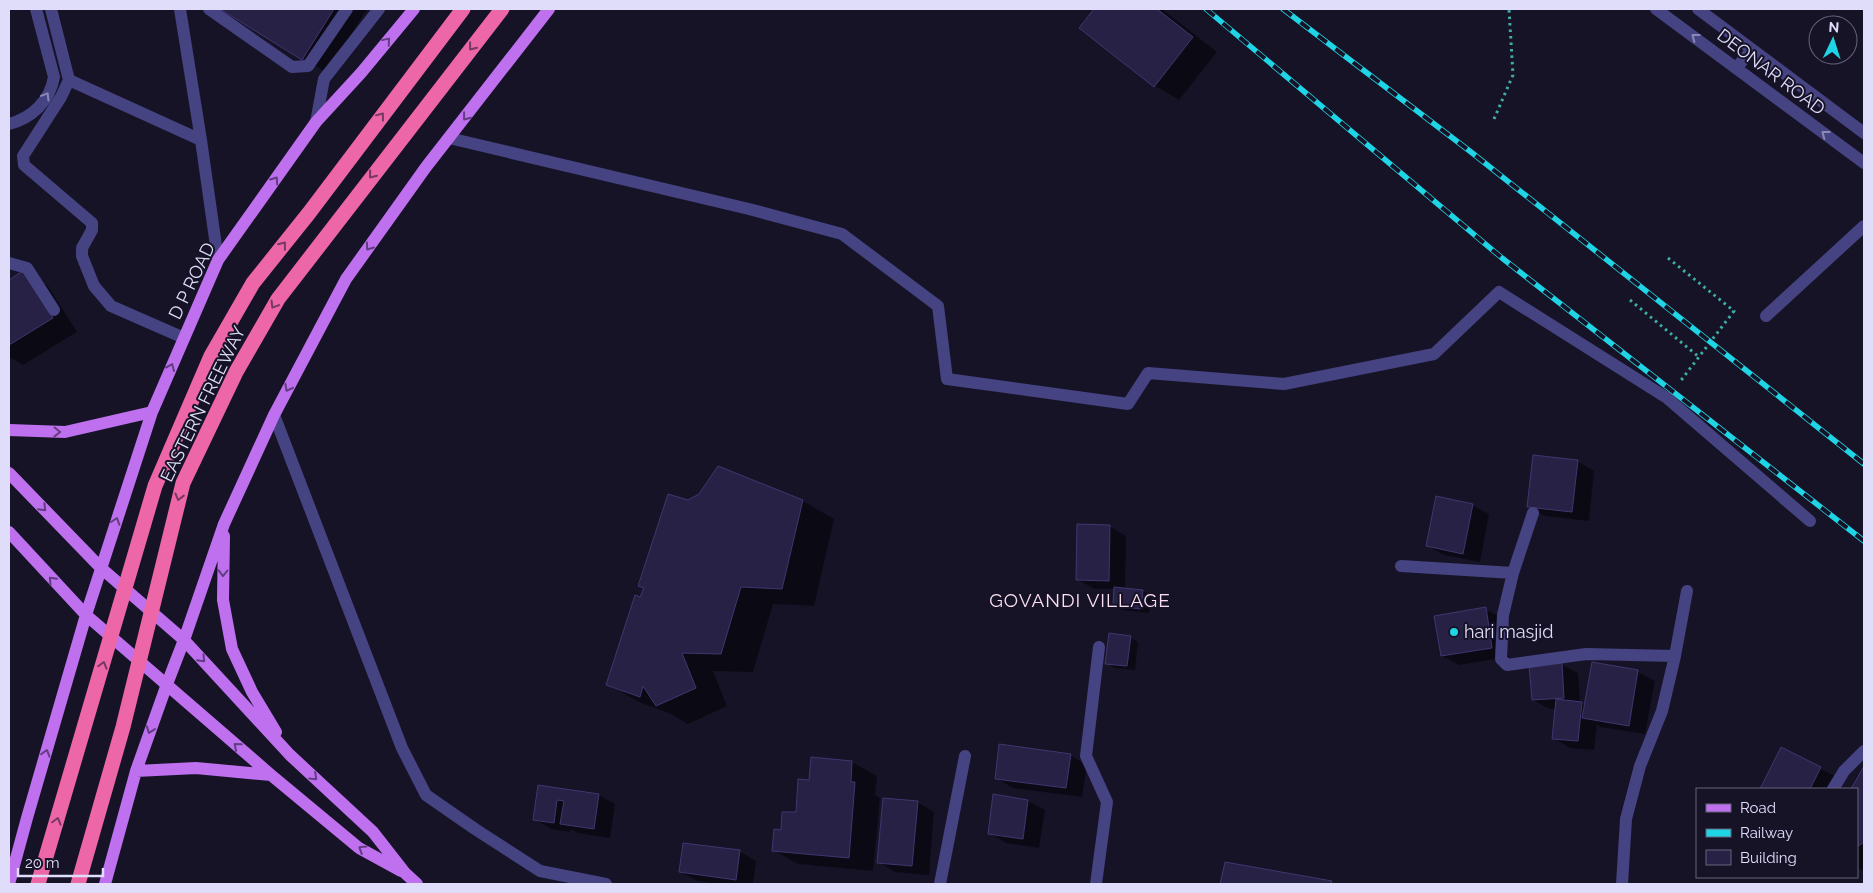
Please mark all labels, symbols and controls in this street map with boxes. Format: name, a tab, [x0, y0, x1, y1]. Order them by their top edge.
north arrow	[1808, 15, 1858, 65]
text: N	[1828, 19, 1840, 35]
street label: DEONAR ROAD	[1713, 24, 1829, 119]
one-way arrow	[1692, 35, 1701, 43]
one-way arrow	[382, 37, 391, 46]
one-way arrow	[469, 41, 477, 50]
one-way arrow	[40, 92, 50, 101]
one-way arrow	[462, 111, 471, 120]
one-way arrow	[376, 113, 384, 122]
one-way arrow	[1822, 132, 1831, 140]
one-way arrow	[369, 170, 378, 179]
one-way arrow	[269, 176, 278, 186]
street label: D P ROAD	[164, 239, 219, 323]
one-way arrow	[366, 241, 375, 251]
one-way arrow	[277, 242, 285, 251]
one-way arrow	[271, 300, 281, 309]
street label: EASTERN FREEWAY	[156, 322, 249, 485]
one-way arrow	[165, 363, 176, 372]
one-way arrow	[284, 383, 294, 392]
one-way arrow	[54, 427, 62, 437]
one-way arrow	[174, 493, 185, 502]
one-way arrow	[37, 502, 46, 511]
one-way arrow	[111, 517, 121, 526]
one-way arrow	[218, 569, 228, 577]
one-way arrow	[49, 576, 58, 585]
district label: GOVANDI VILLAGE	[989, 589, 1171, 611]
place label: hari masjid	[1464, 621, 1553, 642]
marker: hari masjid	[1448, 626, 1460, 638]
one-way arrow	[196, 654, 205, 663]
one-way arrow	[97, 661, 107, 669]
one-way arrow	[146, 726, 156, 734]
one-way arrow	[234, 743, 243, 752]
one-way arrow	[40, 749, 50, 758]
one-way arrow	[308, 771, 317, 780]
legend	[1696, 788, 1858, 878]
text: Road	[1740, 799, 1776, 817]
one-way arrow	[51, 817, 61, 825]
text: Railway	[1740, 824, 1793, 842]
scale bar	[18, 846, 102, 878]
one-way arrow	[359, 846, 368, 856]
text: Building	[1740, 849, 1797, 867]
text: 20 m	[25, 854, 60, 872]

